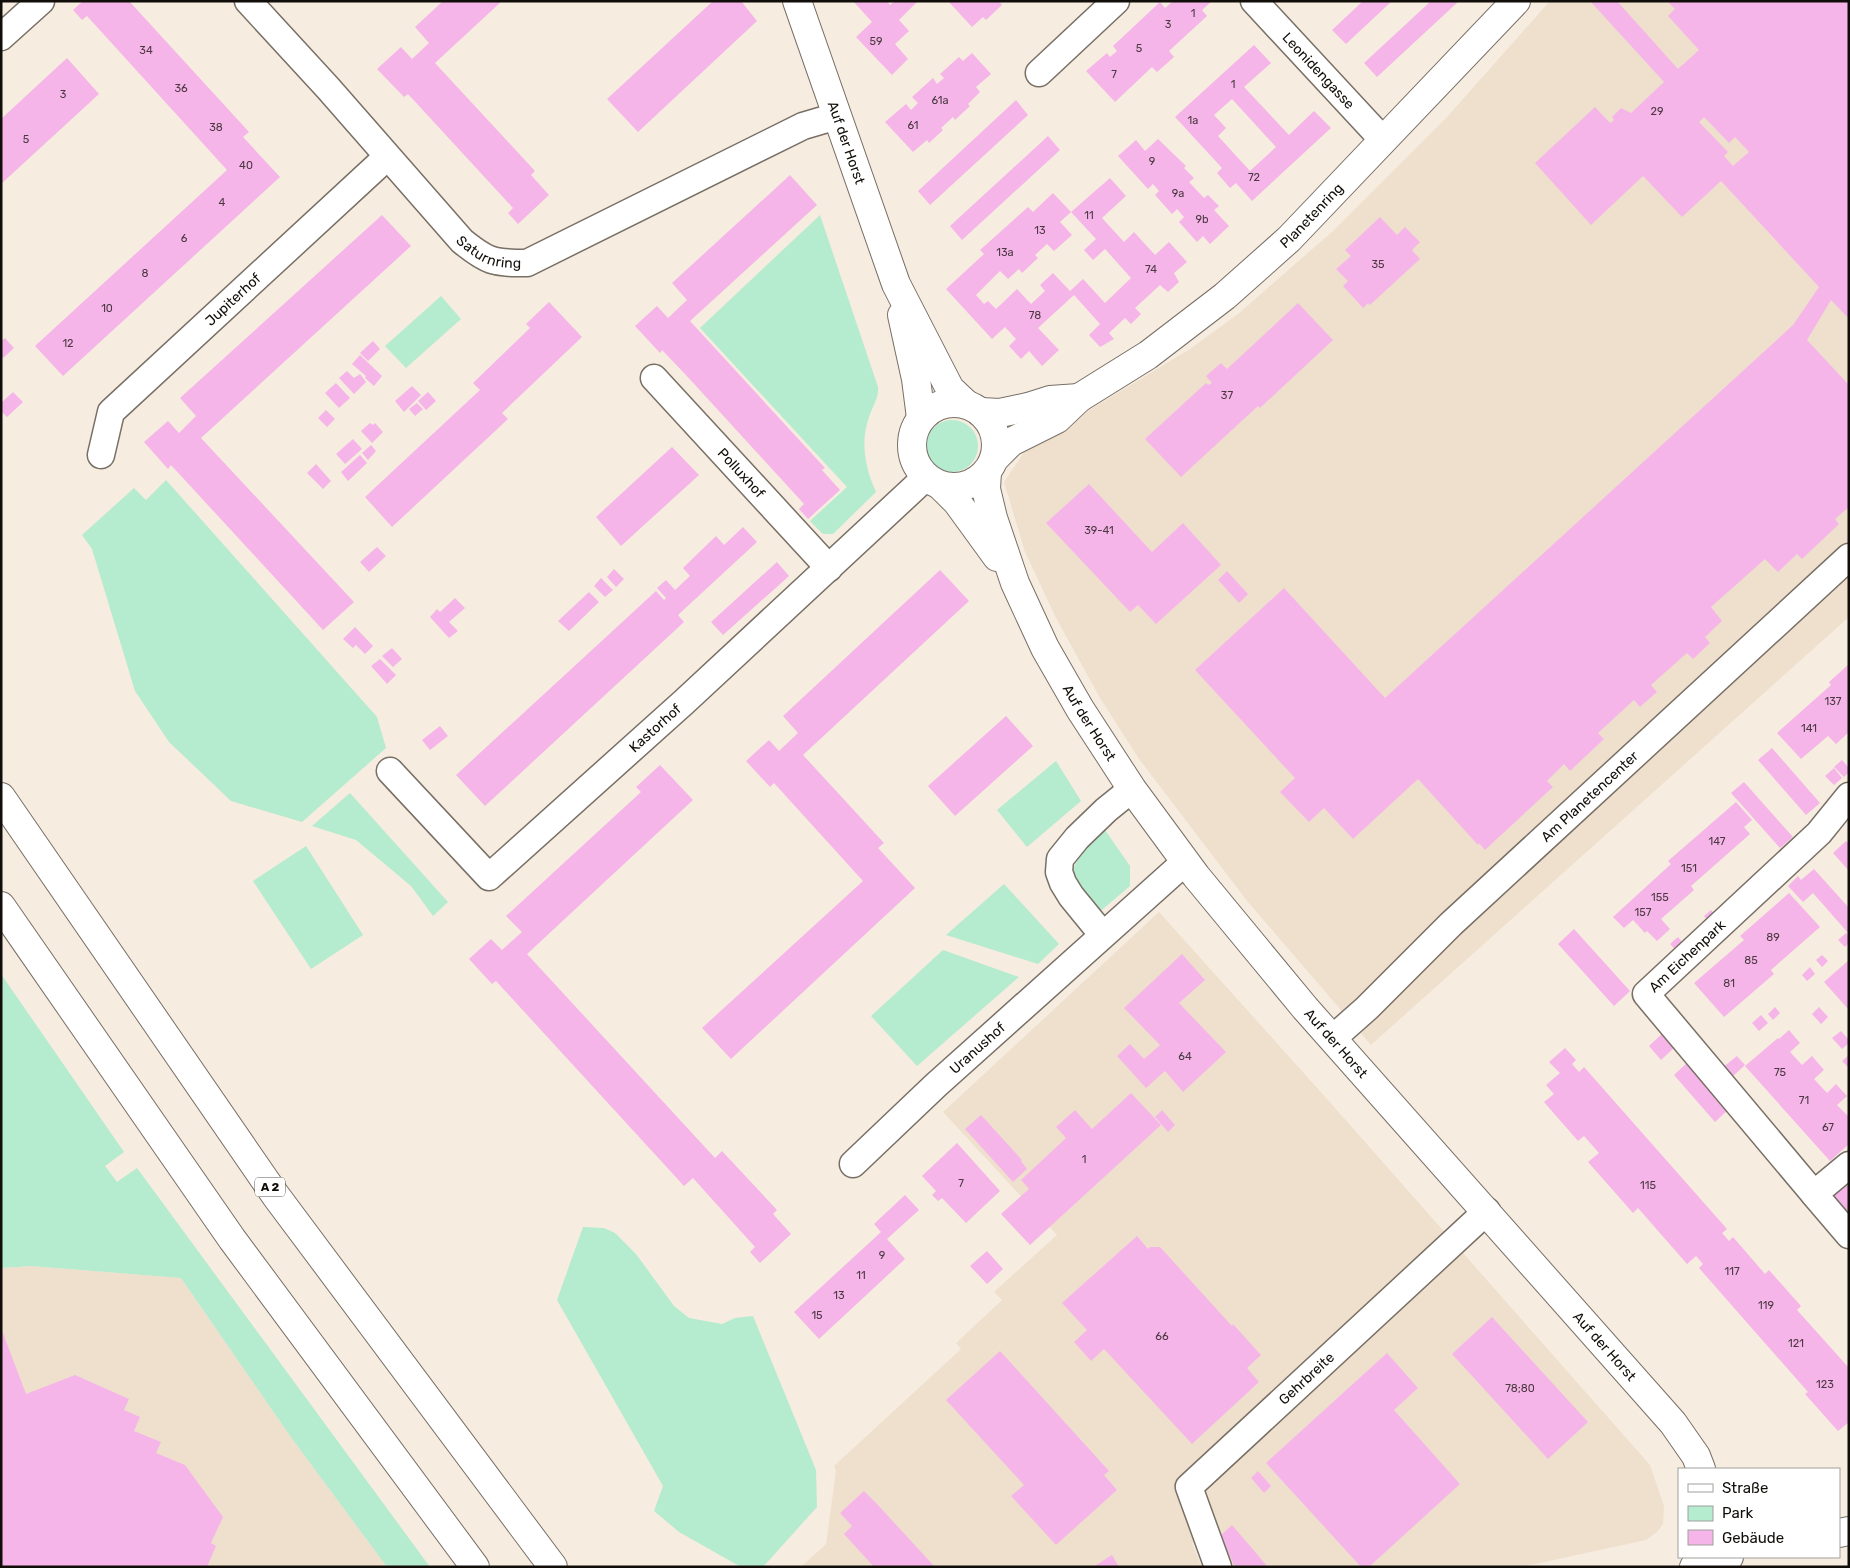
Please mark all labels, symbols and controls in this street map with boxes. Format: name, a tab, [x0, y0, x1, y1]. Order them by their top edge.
house number: 1	[1191, 7, 1195, 20]
house number: 3	[1165, 18, 1172, 31]
street label: Leonidengasse	[1279, 29, 1358, 113]
house number: 59	[869, 35, 883, 48]
house number: 5	[1136, 42, 1143, 55]
house number: 34	[139, 44, 153, 57]
house number: 7	[1111, 68, 1117, 81]
house number: 1	[1231, 78, 1235, 91]
house number: 36	[174, 82, 188, 95]
house number: 3	[60, 88, 67, 101]
house number: 61a	[931, 94, 949, 107]
street label: Auf der Horst	[824, 99, 869, 187]
house number: 29	[1651, 105, 1663, 118]
house number: 1a	[1188, 114, 1198, 127]
house number: 61	[907, 119, 919, 132]
house number: 38	[209, 121, 223, 134]
house number: 5	[23, 133, 30, 146]
house number: 9	[1149, 155, 1155, 168]
house number: 40	[239, 159, 253, 172]
house number: 72	[1248, 171, 1260, 184]
street label: Planetenring	[1277, 180, 1347, 252]
house number: 9a	[1172, 187, 1184, 200]
house number: 4	[219, 196, 226, 209]
house number: 11	[1084, 209, 1094, 222]
house number: 9b	[1195, 213, 1209, 226]
house number: 13	[1034, 224, 1046, 237]
house number: 6	[181, 232, 188, 245]
street label: Saturnring	[452, 232, 521, 272]
house number: 13a	[996, 246, 1014, 259]
house number: 35	[1371, 258, 1385, 271]
house number: 74	[1145, 263, 1157, 276]
house number: 8	[142, 267, 149, 280]
street label: Jupiterhof	[202, 270, 265, 330]
house number: 10	[101, 302, 113, 315]
house number: 78	[1029, 309, 1041, 322]
house number: 12	[62, 337, 74, 350]
house number: 37	[1221, 389, 1233, 402]
street label: Polluxhof	[714, 445, 769, 502]
house number: 39-41	[1084, 524, 1114, 537]
street label: Auf der Horst	[1059, 682, 1120, 765]
house number: 137	[1825, 695, 1842, 708]
street label: Kastorhof	[626, 700, 685, 756]
house number: 141	[1801, 722, 1817, 735]
street label: Am Planetencenter	[1538, 747, 1643, 846]
house number: 147	[1709, 835, 1726, 848]
house number: 151	[1681, 862, 1697, 875]
house number: 155	[1651, 891, 1669, 904]
house number: 157	[1635, 906, 1652, 919]
street label: Am Eichenpark	[1646, 916, 1730, 996]
house number: 89	[1766, 931, 1780, 944]
house number: 85	[1744, 954, 1758, 967]
house number: 81	[1723, 977, 1735, 990]
street label: Auf der Horst	[1301, 1005, 1371, 1082]
street label: Uranushof	[946, 1019, 1009, 1078]
house number: 64	[1178, 1050, 1192, 1063]
house number: 75	[1774, 1066, 1787, 1079]
house number: 71	[1799, 1094, 1809, 1107]
house number: 67	[1822, 1121, 1834, 1134]
house number: 1	[1082, 1153, 1086, 1166]
house number: 7	[958, 1177, 964, 1190]
road number: A 2	[255, 1178, 285, 1196]
house number: 115	[1640, 1179, 1656, 1192]
house number: 9	[879, 1249, 885, 1262]
house number: 117	[1724, 1265, 1740, 1278]
house number: 11	[856, 1269, 866, 1282]
house number: 13	[833, 1289, 845, 1302]
house number: 119	[1758, 1299, 1774, 1312]
street label: Auf der Horst	[1569, 1308, 1640, 1385]
house number: 15	[811, 1309, 823, 1322]
house number: 66	[1155, 1330, 1169, 1343]
house number: 121	[1788, 1337, 1804, 1350]
street label: Gehrbreite	[1275, 1349, 1338, 1409]
house number: 123	[1816, 1378, 1834, 1391]
house number: 78;80	[1505, 1382, 1535, 1395]
legend	[1678, 1468, 1840, 1558]
text: Straße	[1722, 1479, 1768, 1497]
text: Park	[1722, 1504, 1753, 1522]
text: Gebäude	[1722, 1529, 1784, 1547]

